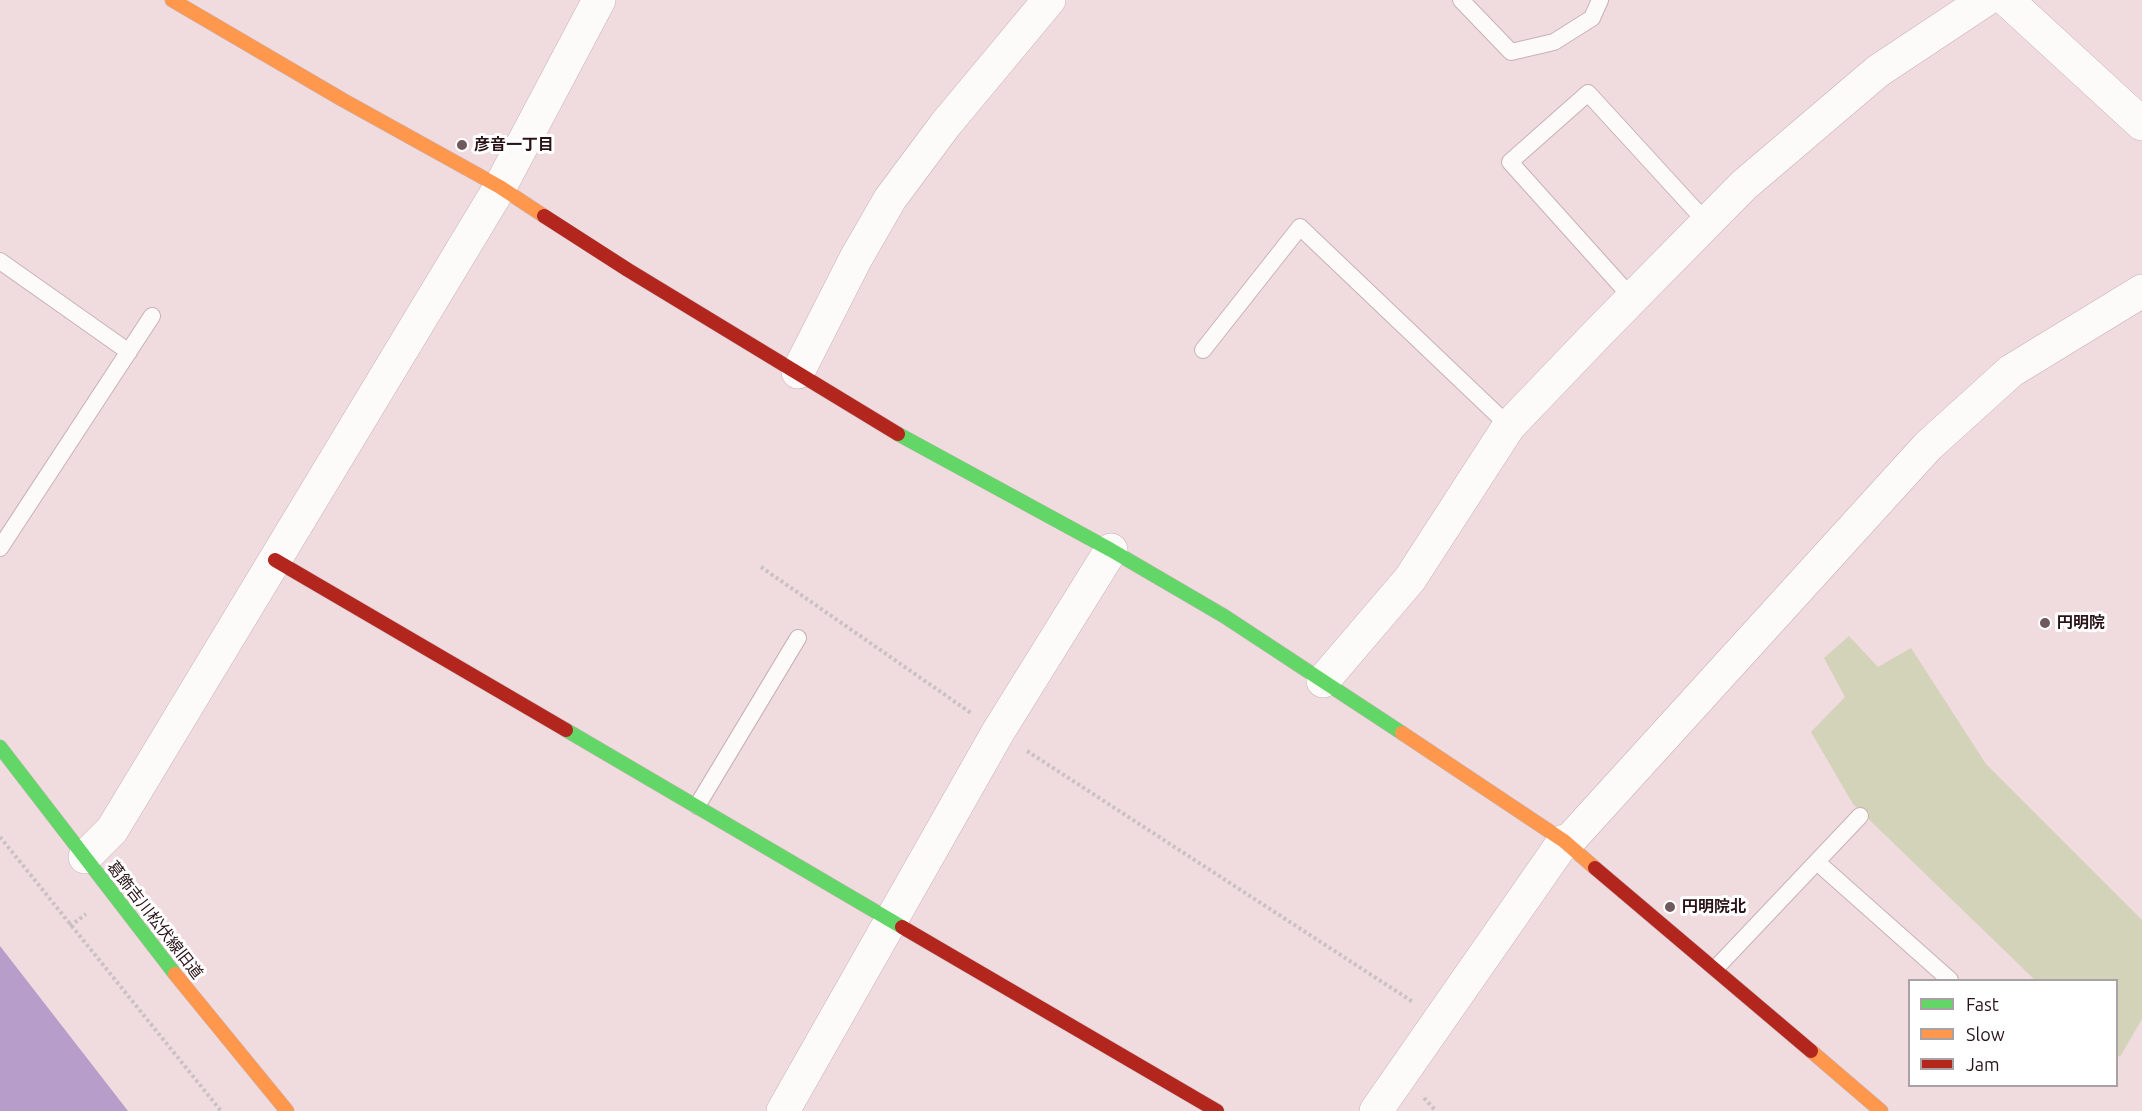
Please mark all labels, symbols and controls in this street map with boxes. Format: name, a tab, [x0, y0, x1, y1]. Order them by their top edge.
place label: 彦音一丁目	[474, 135, 554, 155]
marker: 彦音一丁目	[455, 138, 469, 152]
place label: 円明院	[2057, 613, 2105, 633]
marker: 円明院	[2038, 616, 2052, 630]
street label: 葛飾吉川松伏線旧道	[103, 857, 207, 983]
place label: 円明院北	[1682, 897, 1746, 917]
marker: 円明院北	[1663, 900, 1677, 914]
legend	[1908, 979, 2118, 1087]
text: Fast	[1966, 994, 1999, 1014]
text: Slow	[1966, 1024, 2005, 1044]
text: Jam	[1966, 1054, 2000, 1074]

